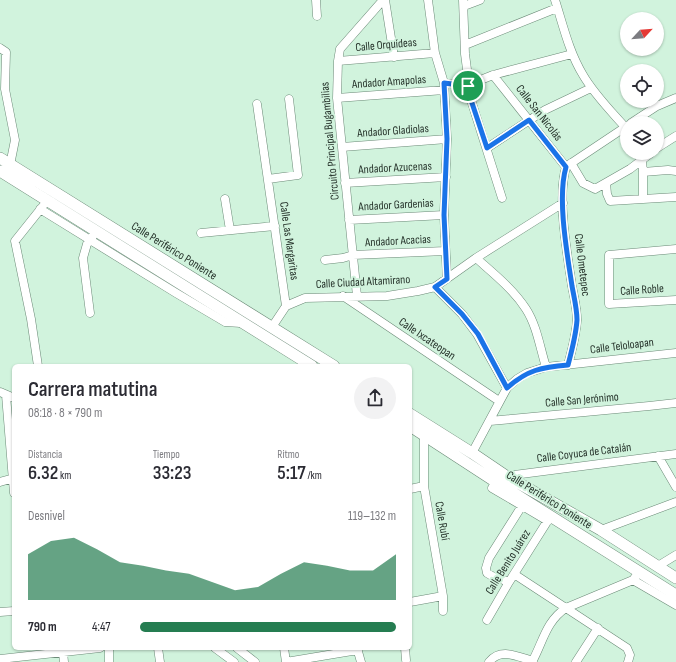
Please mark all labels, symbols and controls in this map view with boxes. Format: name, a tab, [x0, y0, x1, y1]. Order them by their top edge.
north arrow	[620, 12, 664, 56]
map controls	[620, 12, 664, 160]
street label: Calle Orquídeas	[355, 35, 417, 55]
button: locate	[620, 64, 664, 108]
pin	[451, 69, 485, 103]
street label: Andador Amapolas	[350, 72, 427, 92]
icon: arrive	[457, 75, 479, 97]
street label: Circuito Principal Bugambilias	[317, 81, 343, 201]
street label: Calle San Nicolás	[512, 82, 566, 144]
button: layers	[620, 116, 664, 160]
street label: Andador Gladiolas	[356, 121, 429, 141]
street label: Andador Azucenas	[357, 159, 432, 177]
street label: Andador Gardenias	[357, 196, 434, 215]
street label: Calle Las Margaritas	[276, 201, 302, 281]
street label: Calle Periférico Poniente	[128, 219, 220, 283]
street label: Andador Acacias	[364, 232, 431, 250]
street label: Calle Ometepec	[571, 233, 593, 297]
street label: Calle Ciudad Altamirano	[315, 272, 411, 292]
street label: Calle Roble	[620, 281, 665, 299]
street label: Calle Ixcateopan	[396, 314, 458, 364]
street label: Calle Teloloapan	[589, 335, 655, 357]
text: Carrera matutina	[28, 376, 158, 403]
button: share	[354, 377, 396, 419]
street label: Calle San Jerónimo	[545, 389, 619, 411]
text: 08:18 · 8 × 790 m	[28, 405, 102, 421]
street label: Calle Coyuca de Catalán	[536, 440, 632, 466]
text: Distancia	[28, 448, 62, 461]
text: Tiempo	[153, 448, 180, 461]
text: Ritmo	[277, 448, 299, 461]
text: 6.32	[28, 461, 58, 485]
text: 33:23	[153, 461, 192, 485]
text: 5:17	[277, 461, 306, 485]
street label: Calle Periférico Poniente	[503, 468, 595, 532]
text: km	[58, 469, 71, 482]
text: /km	[306, 469, 322, 482]
street label: Calle Rubí	[431, 500, 453, 542]
text: Desnivel	[28, 508, 65, 524]
text: 119–132 m	[348, 508, 396, 524]
street label: Calle Benito Juárez	[482, 526, 534, 597]
text: 790 m	[28, 619, 57, 635]
text: 4:47	[92, 619, 110, 635]

